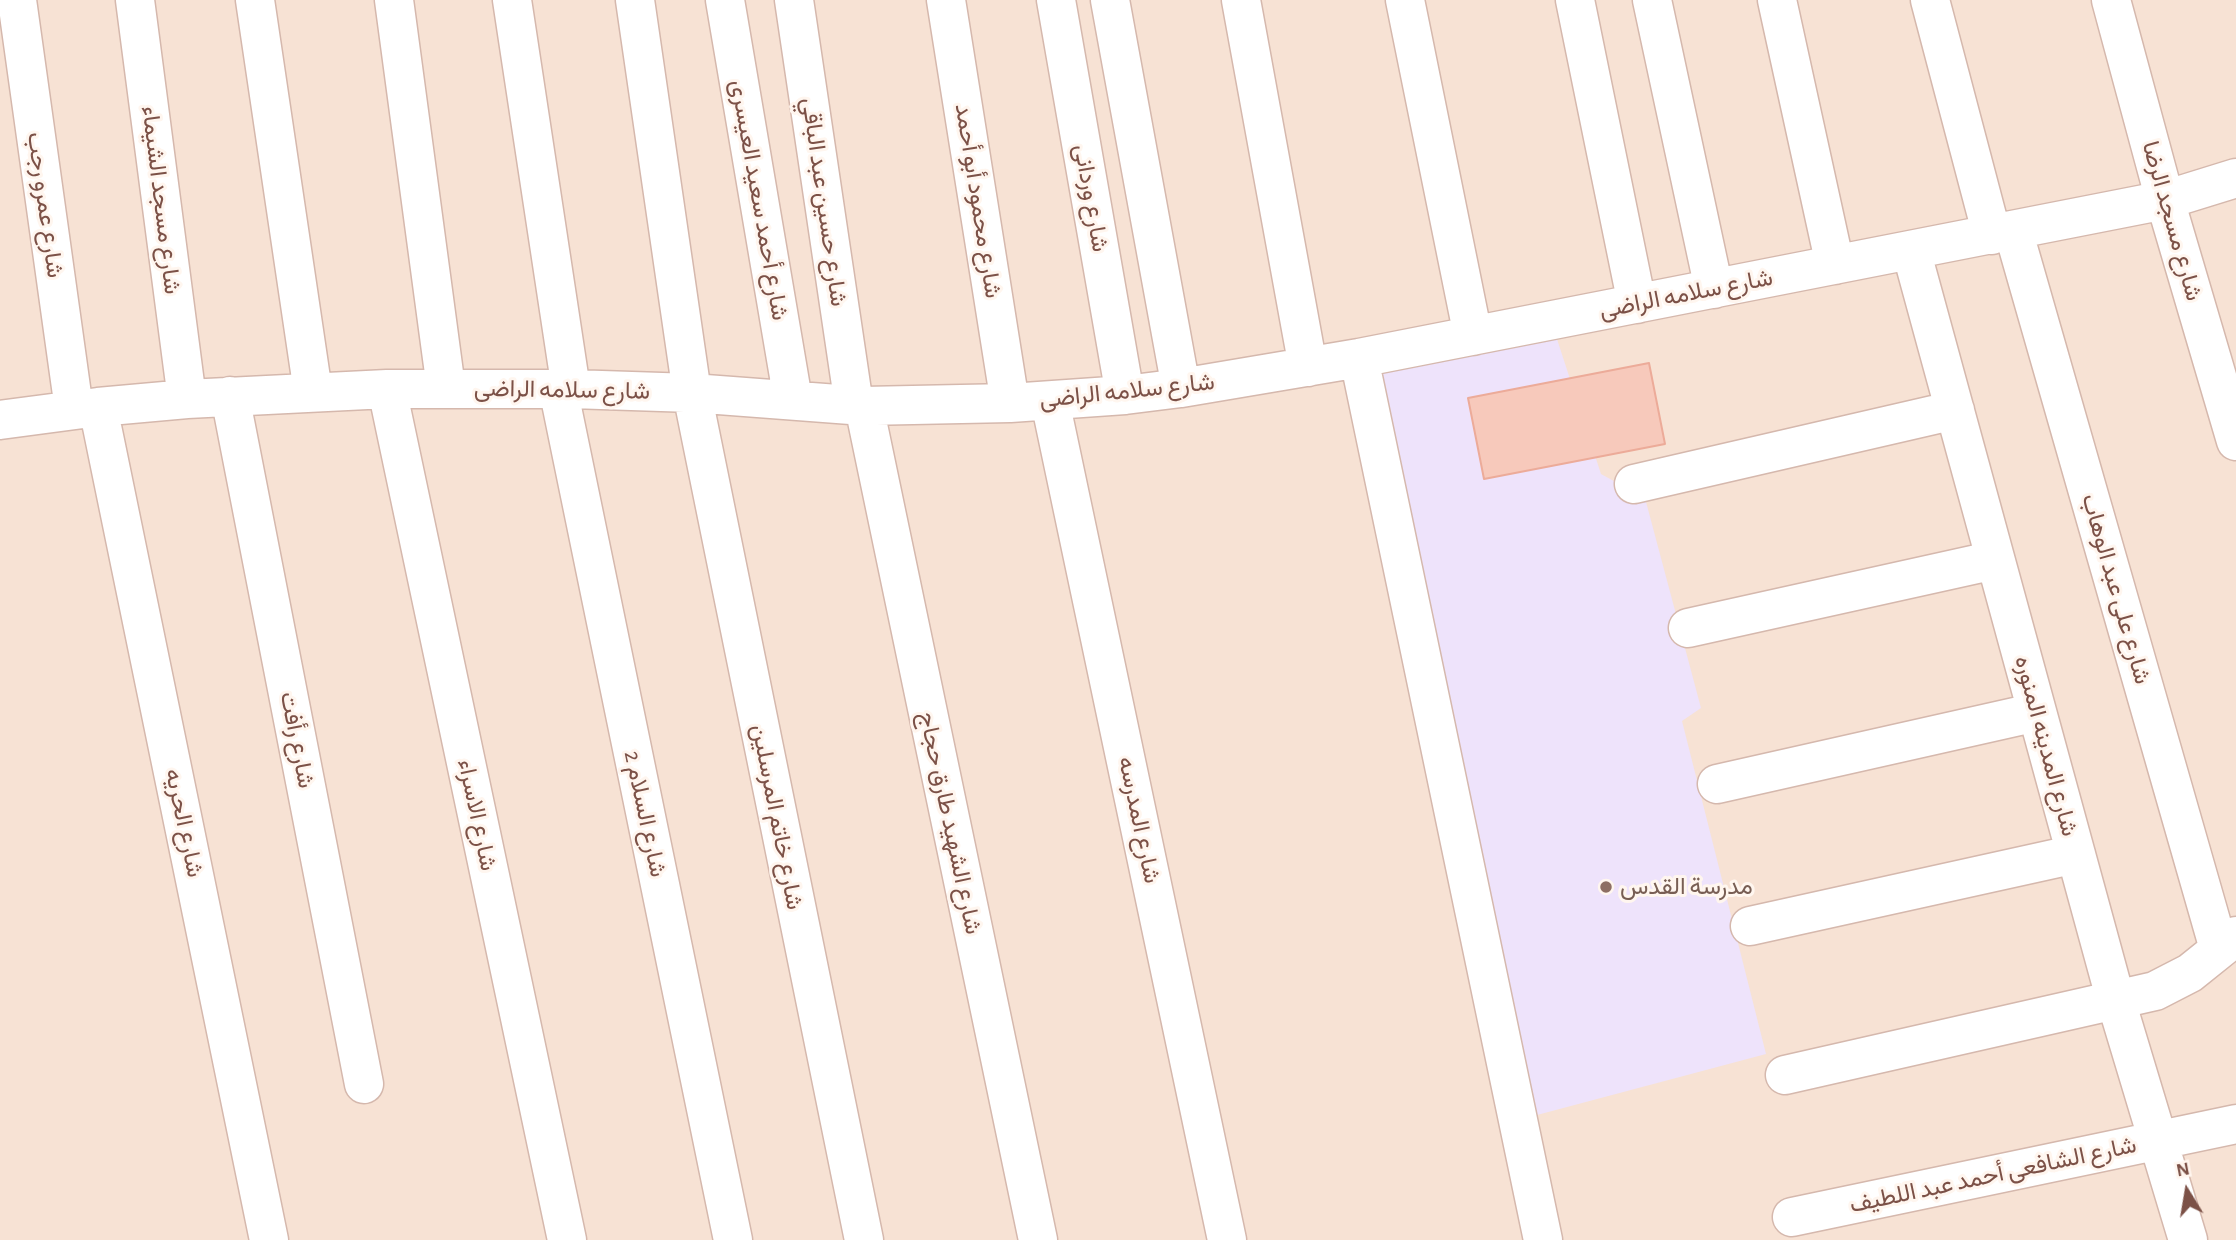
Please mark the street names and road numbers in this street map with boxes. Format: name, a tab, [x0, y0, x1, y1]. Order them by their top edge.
street label: شارع أحمد سعيد العيسرى	[724, 77, 794, 323]
street label: شارع حسين عبد الباقي	[795, 96, 853, 308]
street label: شارع محمود أبو أحمد	[948, 102, 1008, 300]
street label: شارع مسجد الشيماء	[135, 104, 187, 296]
street label: شارع عمرو رجب	[21, 130, 69, 280]
street label: شارع مسجد الرضا	[2135, 138, 2209, 304]
street label: شارع وردانى	[1067, 142, 1115, 254]
street label: شارع سلامه الراضى	[1597, 263, 1775, 325]
street label: شارع سلامه الراضى	[1038, 367, 1216, 415]
street label: شارع سلامه الراضى	[474, 374, 650, 406]
street label: شارع على عبد الوهاب	[2075, 491, 2157, 687]
street label: شارع المدينه المنوره	[2008, 653, 2084, 839]
street label: شارع رأفت	[274, 689, 320, 791]
street label: شارع الشهيد طارق حجاج	[912, 709, 988, 937]
street label: شارع خاتم المرسلين	[745, 722, 809, 912]
street label: شارع السلام 2	[618, 748, 672, 880]
street label: شارع المدرسه	[1112, 754, 1166, 886]
street label: شارع الاسراء	[451, 757, 503, 873]
street label: شارع الحريه	[158, 766, 210, 880]
street label: شارع الشافعى أحمد عبد اللطيف	[1847, 1131, 2139, 1219]

